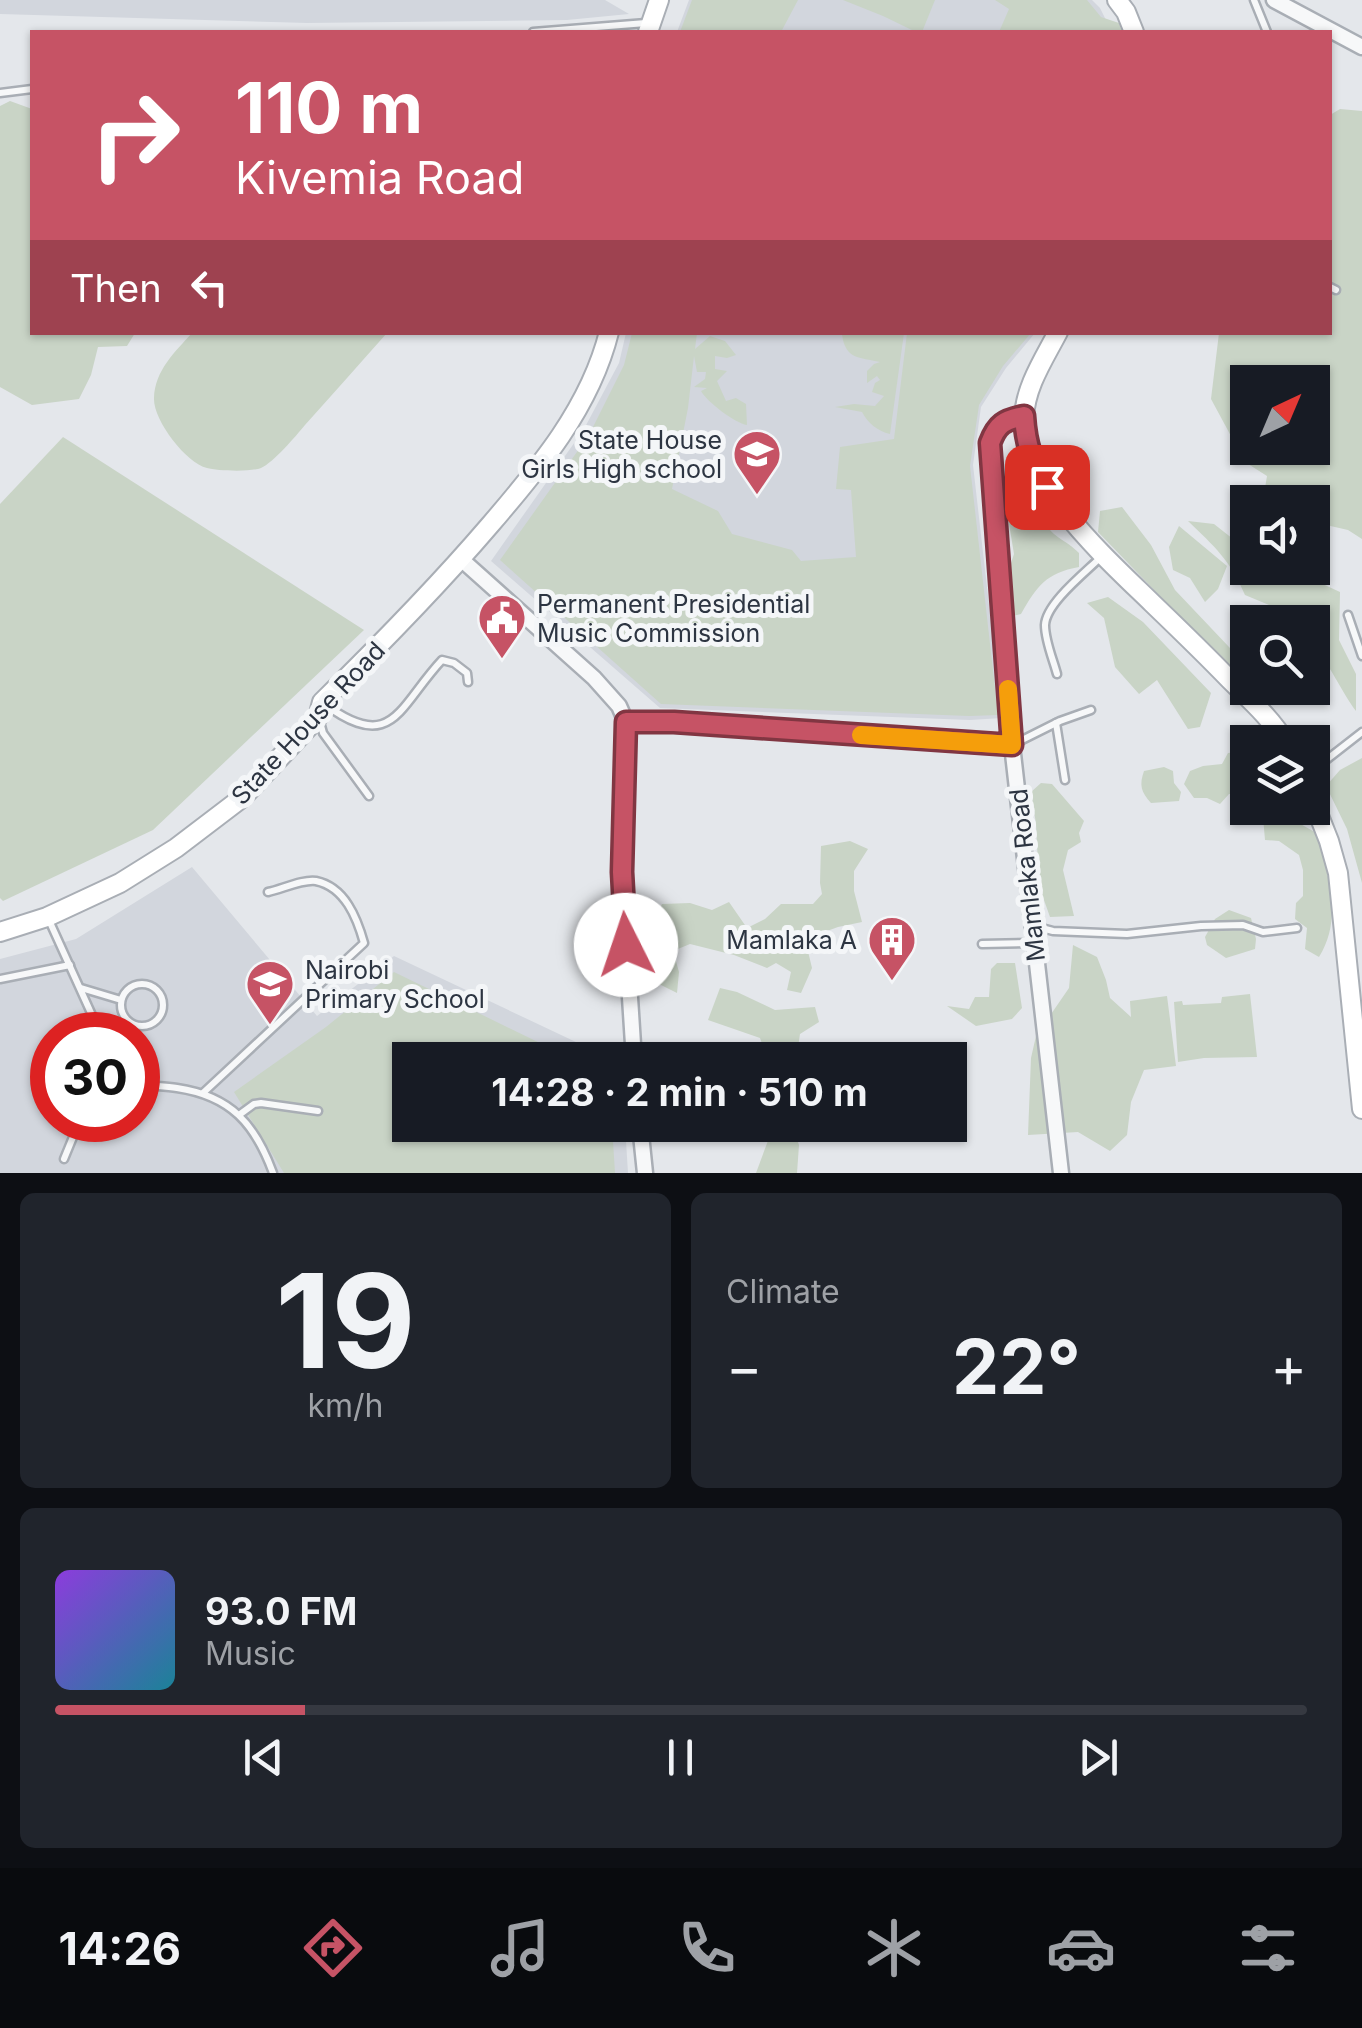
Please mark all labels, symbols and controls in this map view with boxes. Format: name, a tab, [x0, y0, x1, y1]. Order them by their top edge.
text: 110 m	[235, 65, 423, 150]
icon: right	[70, 70, 200, 200]
text: Kivemia Road	[235, 150, 524, 205]
icon: left	[182, 260, 237, 315]
text: Then	[70, 265, 162, 311]
north arrow	[1230, 365, 1330, 465]
map controls	[1230, 365, 1330, 825]
place label: State House Girls High school	[521, 425, 722, 484]
school or university icon: State House Girls High school	[731, 428, 783, 496]
pin	[1005, 445, 1090, 530]
icon: arrive	[1020, 460, 1075, 515]
button: sound	[1230, 485, 1330, 585]
place label: Permanent Presidential Music Commission	[537, 589, 810, 648]
public building icon: Permanent Presidential Music Commission	[476, 592, 528, 660]
button: search	[1230, 605, 1330, 705]
street label: State House Road	[225, 635, 391, 811]
button: layers	[1230, 725, 1330, 825]
street label: Mamlaka Road	[1003, 787, 1051, 963]
position arrow	[574, 893, 678, 997]
building icon: Mamlaka A	[866, 914, 918, 982]
place label: Mamlaka A	[726, 925, 857, 955]
place label: Nairobi Primary School	[305, 955, 485, 1014]
school or university icon: Nairobi Primary School	[244, 958, 296, 1026]
speed limit sign: 30	[30, 1012, 160, 1142]
text: 14:28 · 2 min · 510 m	[491, 1069, 868, 1115]
text: 19	[275, 1242, 416, 1399]
text: Climate	[726, 1272, 840, 1311]
text: 22°	[952, 1321, 1081, 1412]
text: −	[726, 1334, 762, 1400]
text: +	[1271, 1334, 1307, 1400]
text: km/h	[307, 1386, 384, 1425]
text: 93.0 FM	[205, 1588, 357, 1634]
text: Music	[205, 1634, 296, 1673]
icon: previous	[236, 1730, 291, 1785]
icon: pause	[653, 1730, 708, 1785]
icon: next	[1071, 1730, 1126, 1785]
icon: directions	[298, 1913, 368, 1983]
icon: music	[485, 1913, 555, 1983]
icon: phone	[672, 1913, 742, 1983]
icon: climate	[859, 1913, 929, 1983]
icon: car	[1046, 1913, 1116, 1983]
icon: filters	[1233, 1913, 1303, 1983]
text: 14:26	[59, 1921, 181, 1976]

